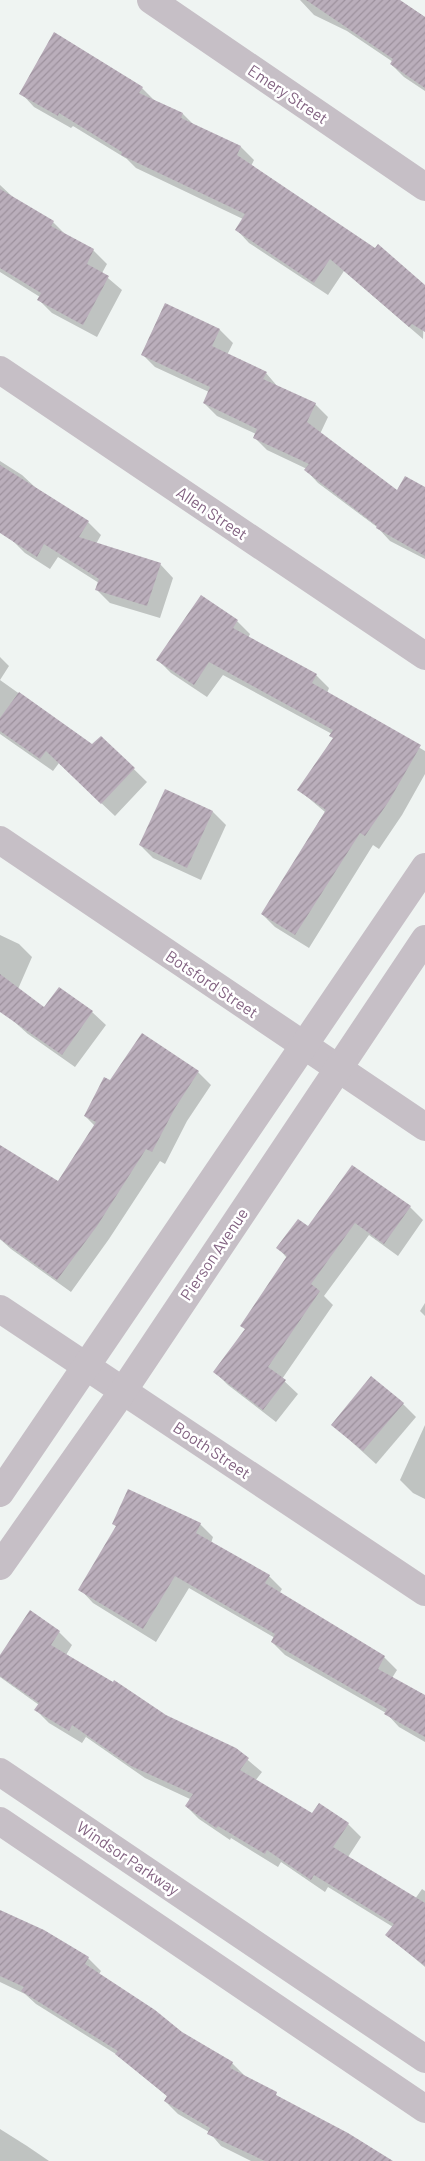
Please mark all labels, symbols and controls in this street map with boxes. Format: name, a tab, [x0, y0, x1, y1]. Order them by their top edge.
street label: Emery Street	[245, 60, 332, 127]
street label: Allen Street	[173, 482, 251, 543]
street label: Botsford Street	[163, 946, 262, 1021]
street label: Pierson Avenue	[176, 1204, 251, 1303]
street label: Booth Street	[170, 1417, 254, 1482]
street label: Windsor Parkway	[74, 1816, 183, 1899]

